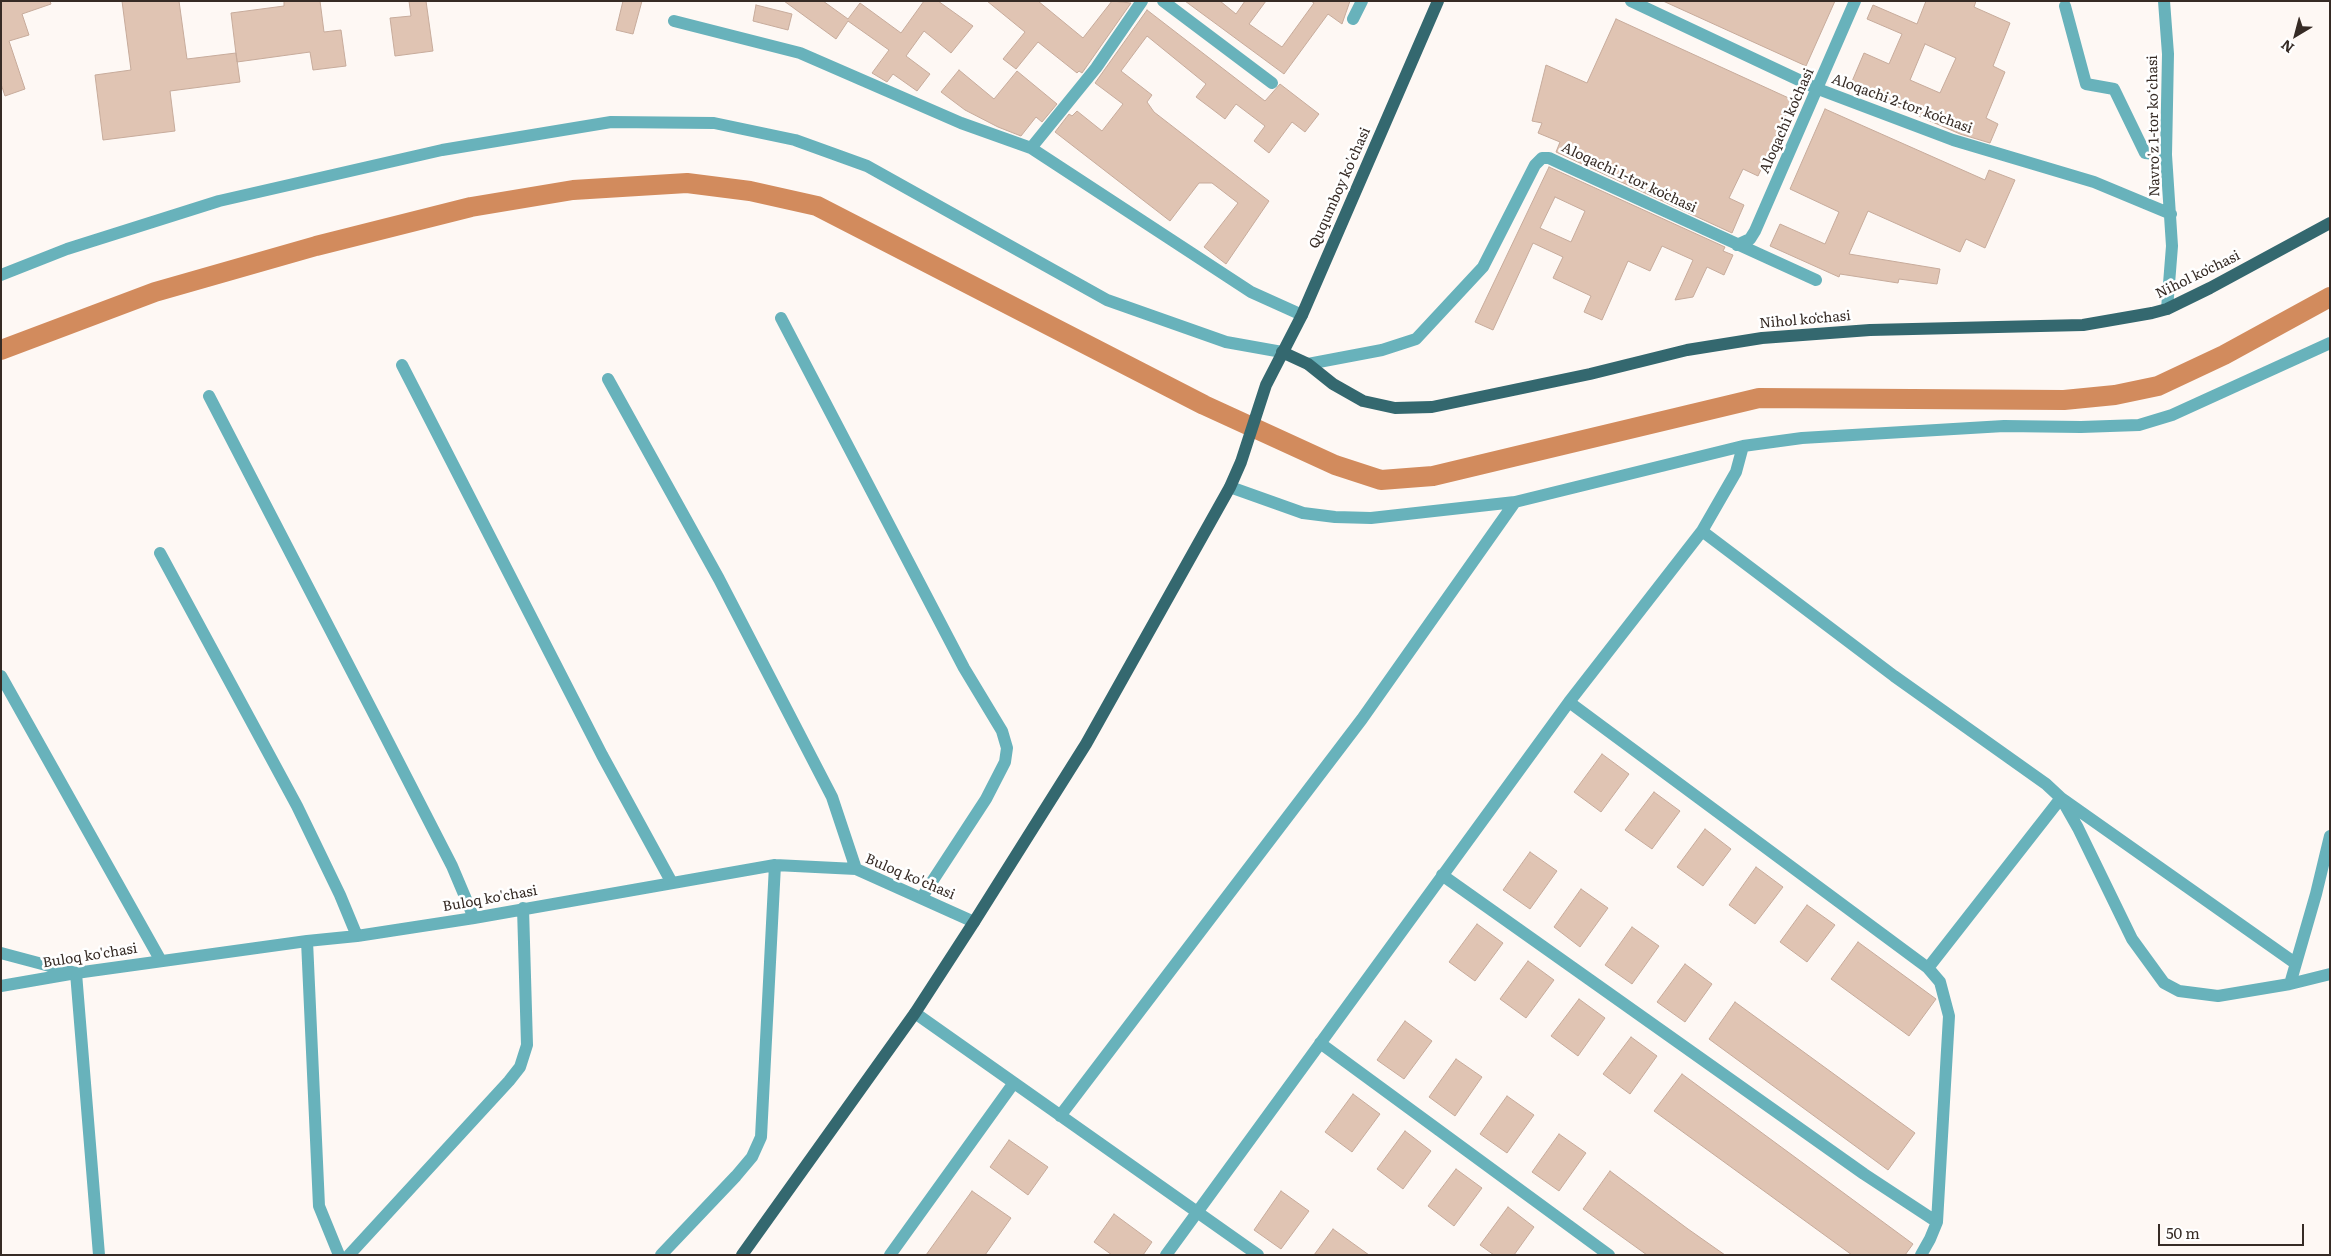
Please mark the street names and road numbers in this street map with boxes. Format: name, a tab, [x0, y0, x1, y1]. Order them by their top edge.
street label: Navro'z 1-tor ko‘chasi	[2144, 55, 2164, 197]
street label: Aloqachi koʻchasi	[1756, 66, 1818, 176]
street label: Aloqachi 2-tor koʻchasi	[1829, 71, 1975, 137]
street label: Ququmboy ko'chasi	[1306, 125, 1374, 251]
street label: Aloqachi 1-tor koʻchasi	[1559, 139, 1699, 217]
street label: Nihol koʻchasi	[2153, 247, 2243, 303]
street label: Nihol koʻchasi	[1759, 308, 1851, 332]
street label: Buloq ko'chasi	[863, 851, 957, 903]
street label: Buloq ko'chasi	[441, 882, 539, 916]
street label: Buloq ko'chasi	[41, 940, 139, 972]

